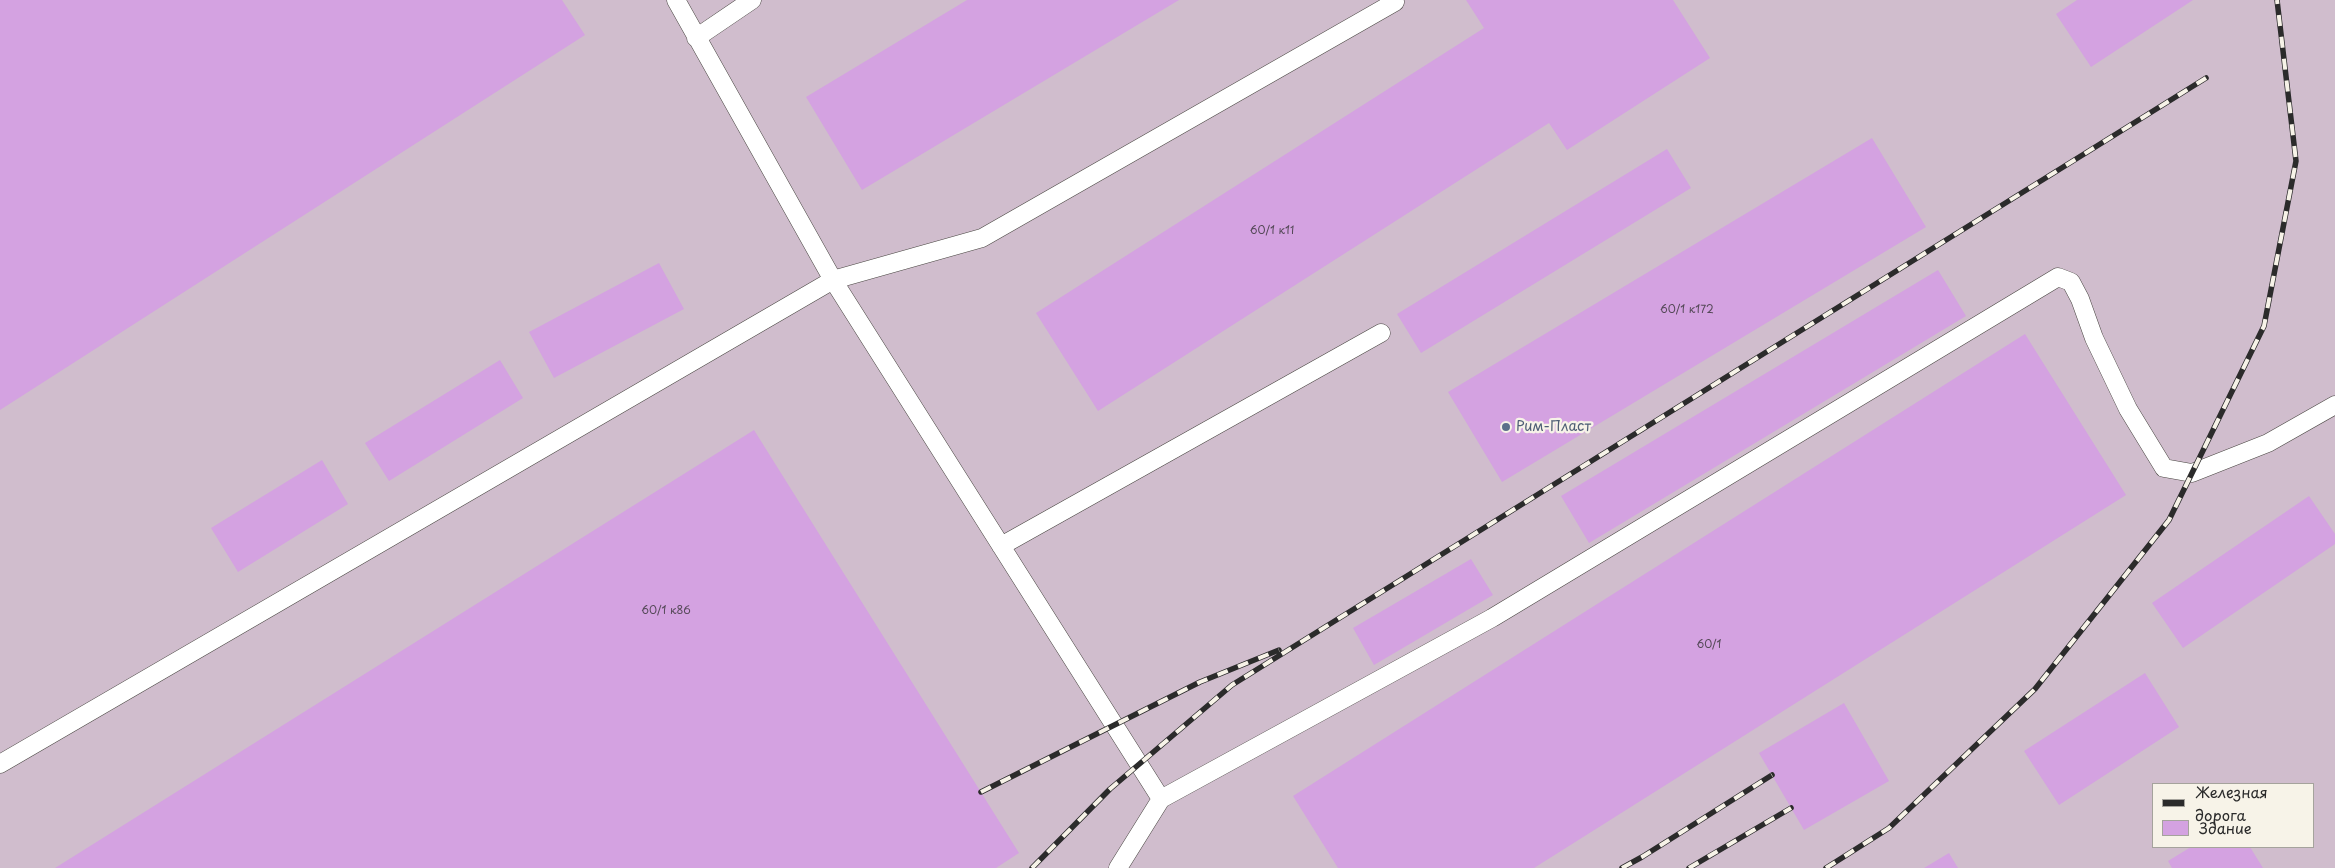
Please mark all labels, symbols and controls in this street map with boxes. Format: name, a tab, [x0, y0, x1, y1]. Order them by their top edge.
house number: 60/1 к11	[1250, 224, 1294, 238]
house number: 60/1 к172	[1660, 303, 1714, 317]
place label: Рим-Пласт	[1516, 419, 1591, 435]
marker: Рим-Пласт	[1500, 421, 1512, 433]
house number: 60/1 к86	[641, 604, 691, 618]
house number: 60/1	[1696, 638, 1722, 652]
text: Железная дорога	[2195, 780, 2268, 826]
legend	[2152, 783, 2315, 848]
text: Здание	[2199, 816, 2252, 839]

